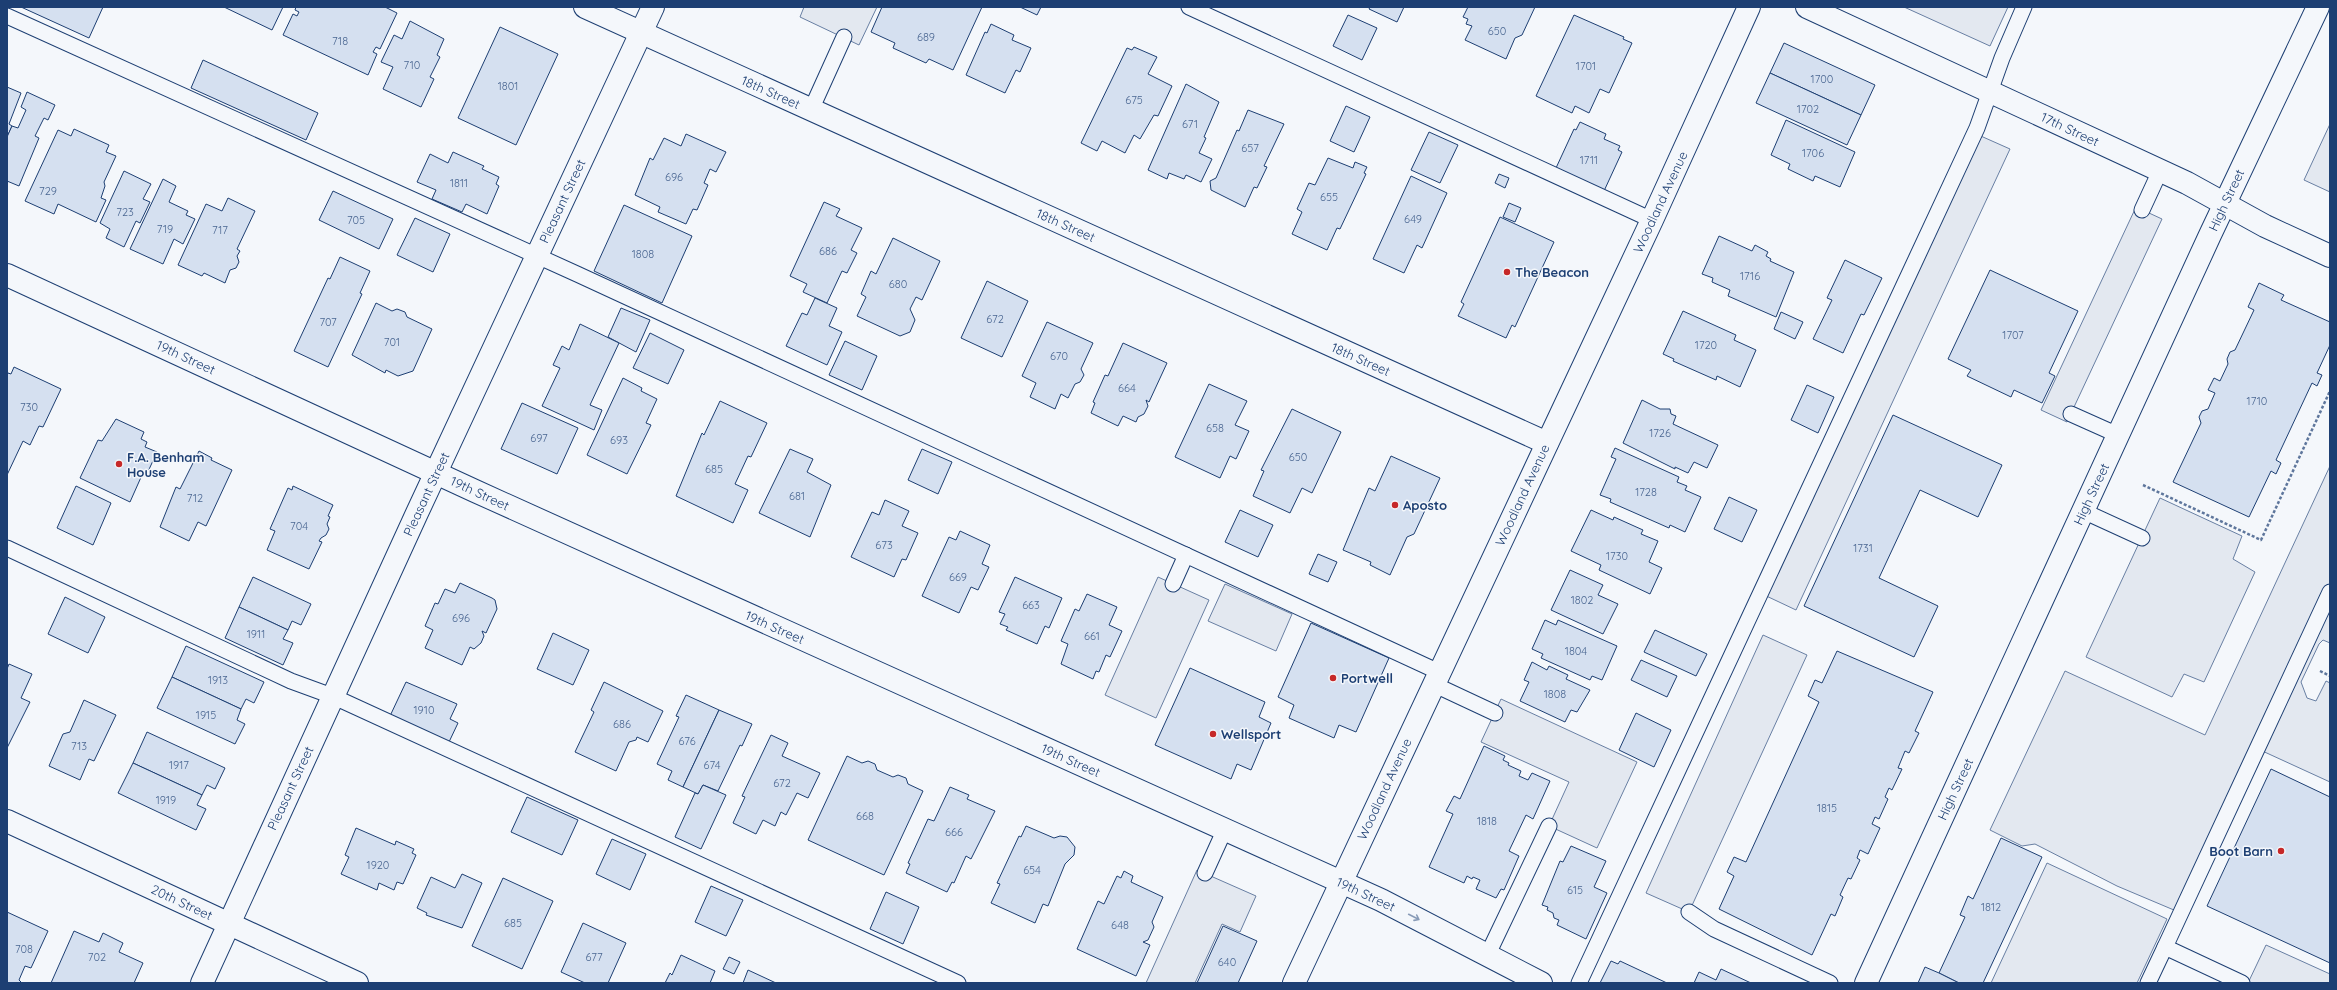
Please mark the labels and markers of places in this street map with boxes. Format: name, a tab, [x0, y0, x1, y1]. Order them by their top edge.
place label: The Beacon	[1515, 264, 1589, 280]
marker: The Beacon	[1502, 267, 1512, 277]
place label: F.A. Benham House	[127, 449, 204, 480]
marker: F.A. Benham House	[114, 459, 124, 469]
place label: Aposto	[1403, 497, 1447, 513]
marker: Aposto	[1390, 500, 1400, 510]
place label: Portwell	[1341, 670, 1393, 686]
marker: Portwell	[1328, 673, 1338, 683]
place label: Wellsport	[1221, 726, 1281, 742]
marker: Wellsport	[1208, 729, 1218, 739]
place label: Boot Barn	[2209, 843, 2273, 859]
marker: Boot Barn	[2276, 846, 2286, 856]

